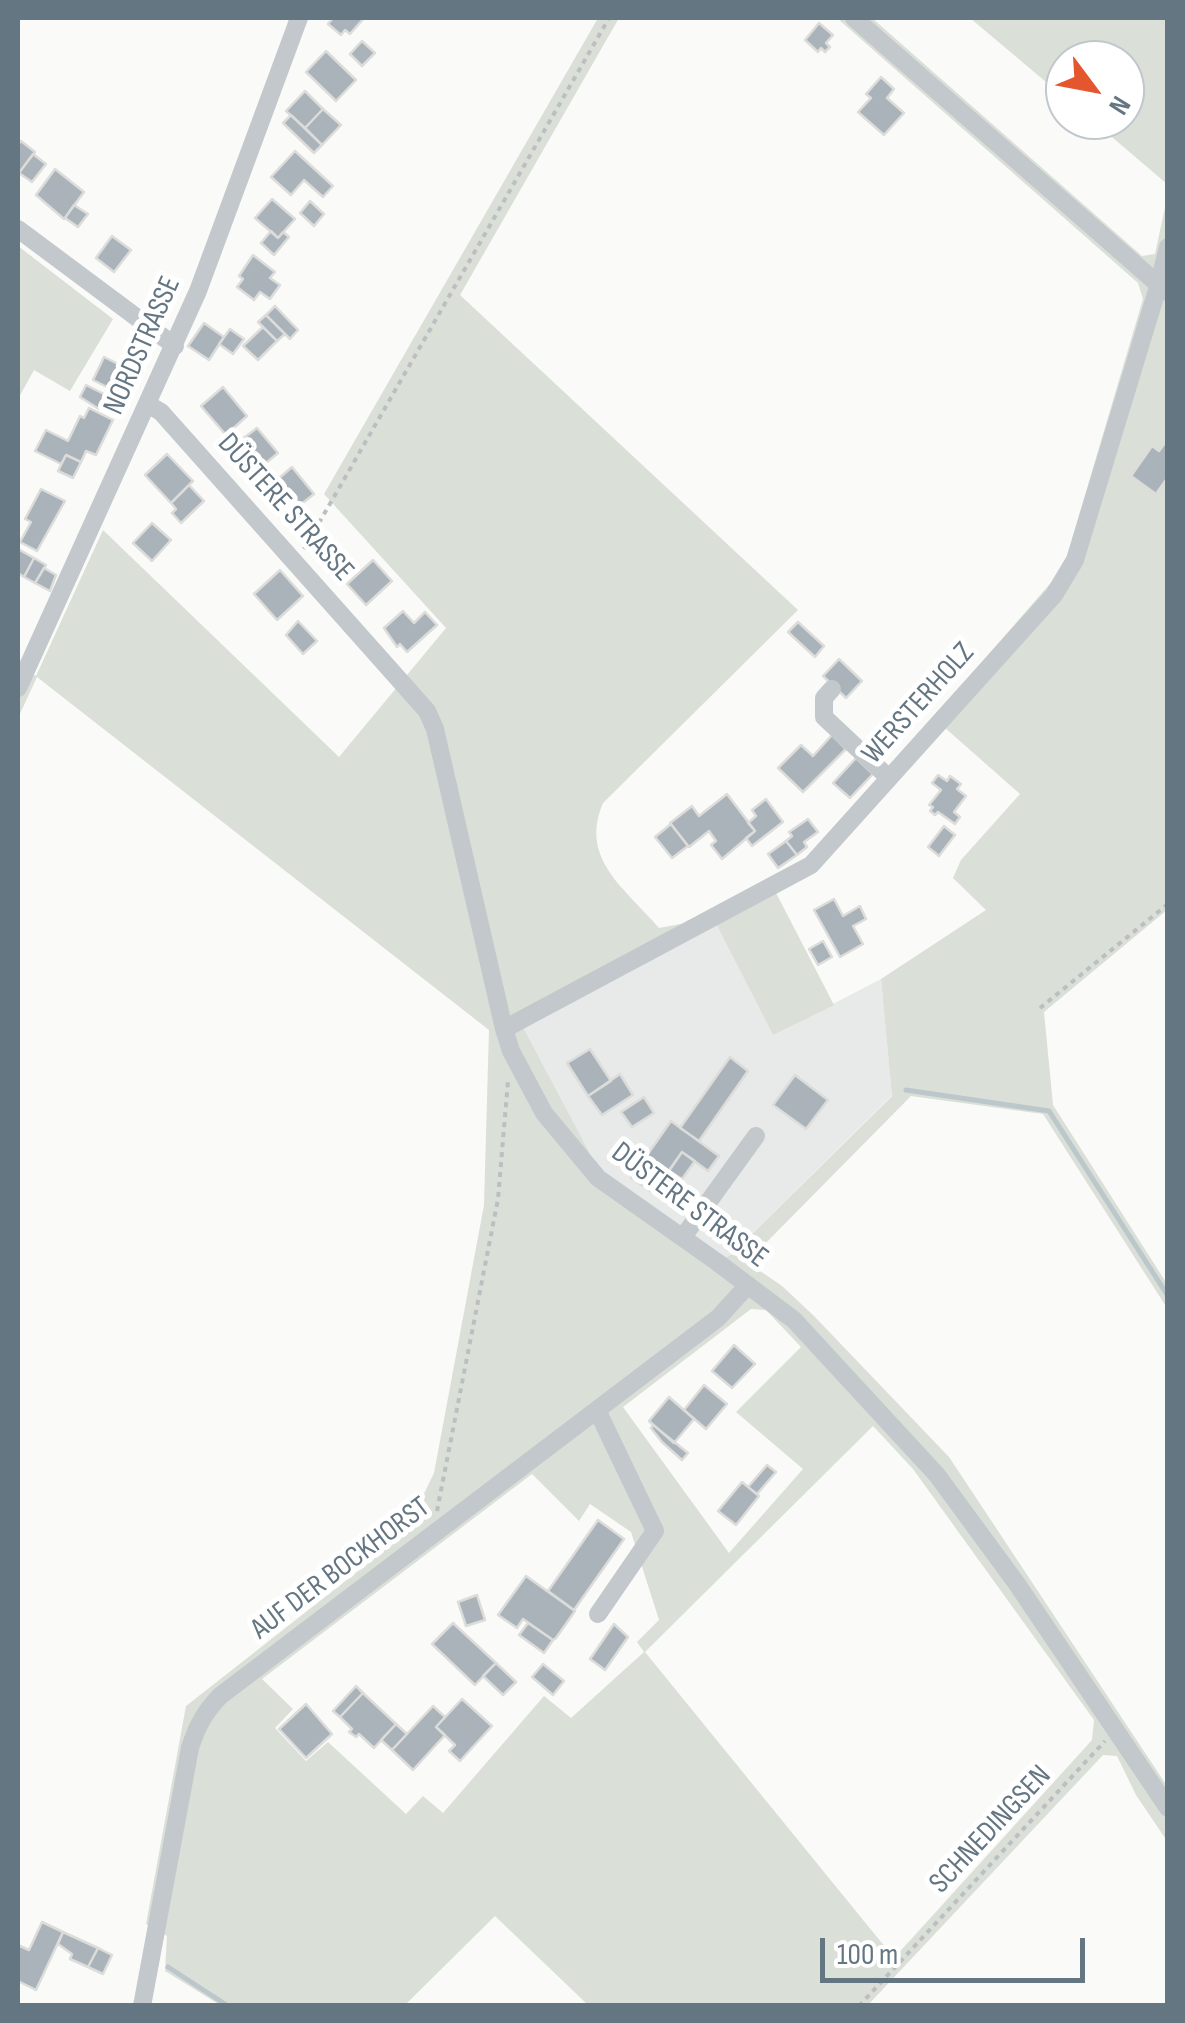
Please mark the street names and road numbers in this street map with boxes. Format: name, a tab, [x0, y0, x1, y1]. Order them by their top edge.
street label: NORDSTRASSE	[97, 271, 189, 421]
street label: DÜSTERE STRASSE	[209, 427, 361, 589]
street label: WERSTERHOLZ	[855, 636, 983, 772]
street label: DÜSTERE STRASSE	[604, 1135, 774, 1277]
street label: AUF DER BOCKHORST	[244, 1490, 438, 1648]
street label: SCHNEDINGSEN	[923, 1759, 1059, 1901]

